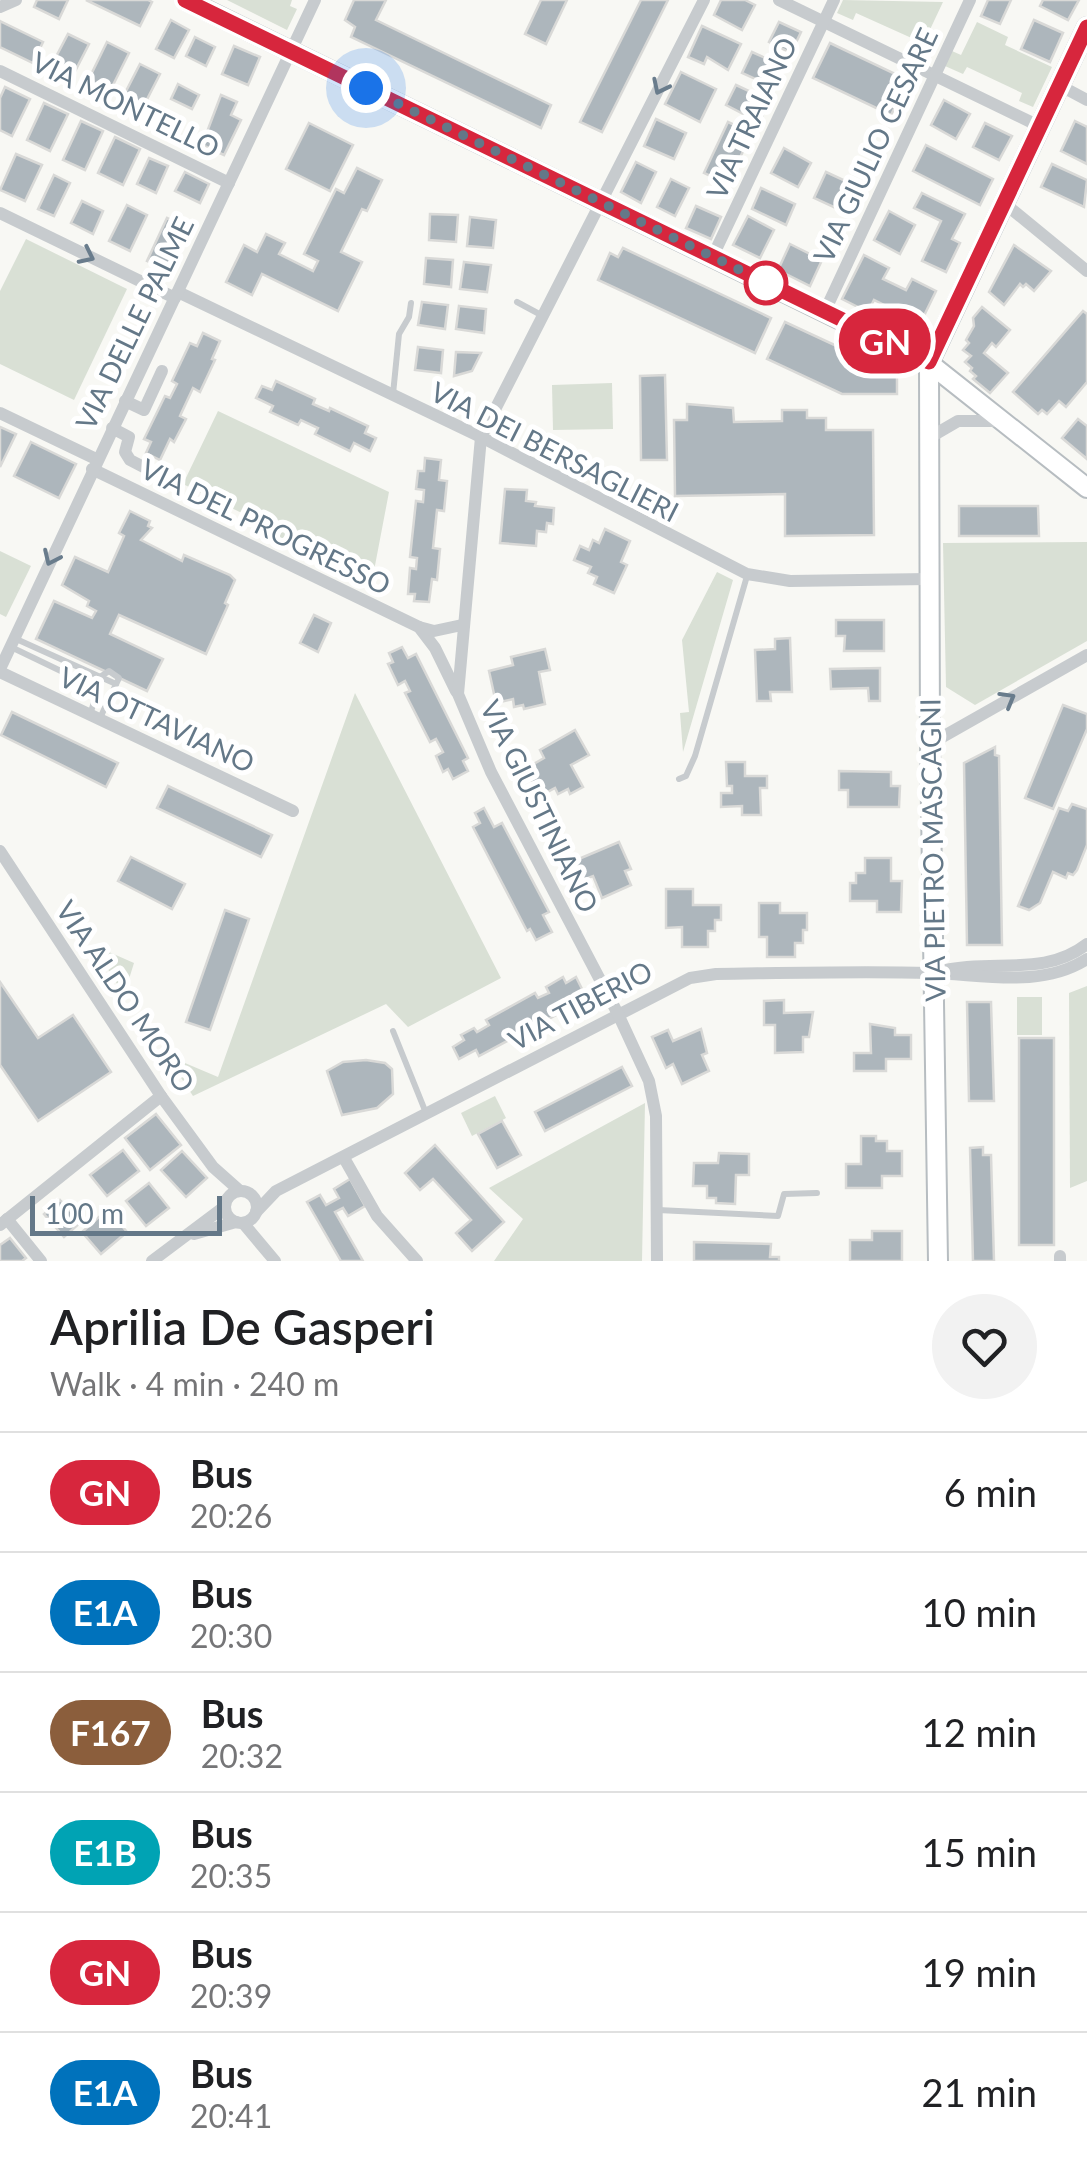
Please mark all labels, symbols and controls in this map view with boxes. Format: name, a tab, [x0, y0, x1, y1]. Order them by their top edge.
street label: VIA GIULIO CESARE	[806, 22, 944, 268]
street label: VIA TRAIANO	[699, 32, 803, 204]
street label: VIA MONTELLO	[27, 44, 225, 164]
your location	[341, 63, 391, 113]
one-way arrow	[653, 77, 673, 95]
street label: VIA DELLE PALME	[68, 211, 200, 435]
one-way arrow	[77, 243, 95, 263]
unlabelled marker	[745, 262, 787, 304]
line badge: GN	[840, 308, 930, 374]
text: GN	[859, 320, 911, 362]
street label: VIA DEI BERSAGLIERI	[425, 374, 685, 528]
street label: VIA DEL PROGRESSO	[136, 451, 396, 601]
one-way arrow	[43, 548, 63, 566]
street label: VIA OTTAVIANO	[54, 659, 260, 779]
one-way arrow	[997, 692, 1015, 712]
street label: VIA GIUSTINIANO	[474, 694, 606, 918]
street label: VIA PIETRO MASCAGNI	[912, 698, 952, 1002]
street label: VIA ALDO MORO	[49, 894, 203, 1098]
street label: VIA TIBERIO	[502, 953, 658, 1057]
scale bar	[30, 1191, 222, 1236]
text: 100 m	[45, 1196, 124, 1230]
button: heart	[932, 1294, 1037, 1399]
text: Aprilia De Gasperi	[50, 1298, 435, 1355]
text: Walk · 4 min · 240 m	[50, 1364, 339, 1403]
text: Bus	[190, 1450, 253, 1496]
text: 6 min	[944, 1469, 1037, 1515]
text: GN	[79, 1471, 131, 1513]
text: 20:26	[190, 1496, 272, 1535]
text: Bus	[190, 1570, 253, 1616]
text: 10 min	[922, 1589, 1037, 1635]
text: E1A	[73, 1591, 137, 1633]
text: 20:30	[190, 1616, 272, 1655]
text: Bus	[201, 1690, 264, 1736]
text: 12 min	[922, 1709, 1037, 1755]
text: F167	[70, 1711, 151, 1753]
text: 20:32	[201, 1736, 283, 1775]
text: Bus	[190, 1810, 253, 1856]
text: 15 min	[922, 1829, 1037, 1875]
text: E1B	[73, 1831, 137, 1873]
text: 20:35	[190, 1856, 272, 1895]
text: Bus	[190, 1930, 253, 1976]
text: 19 min	[922, 1949, 1037, 1995]
text: GN	[79, 1951, 131, 1993]
text: 20:39	[190, 1976, 272, 2015]
text: Bus	[190, 2050, 253, 2096]
text: 21 min	[922, 2069, 1037, 2115]
text: E1A	[73, 2071, 137, 2113]
text: 20:41	[190, 2096, 272, 2135]

